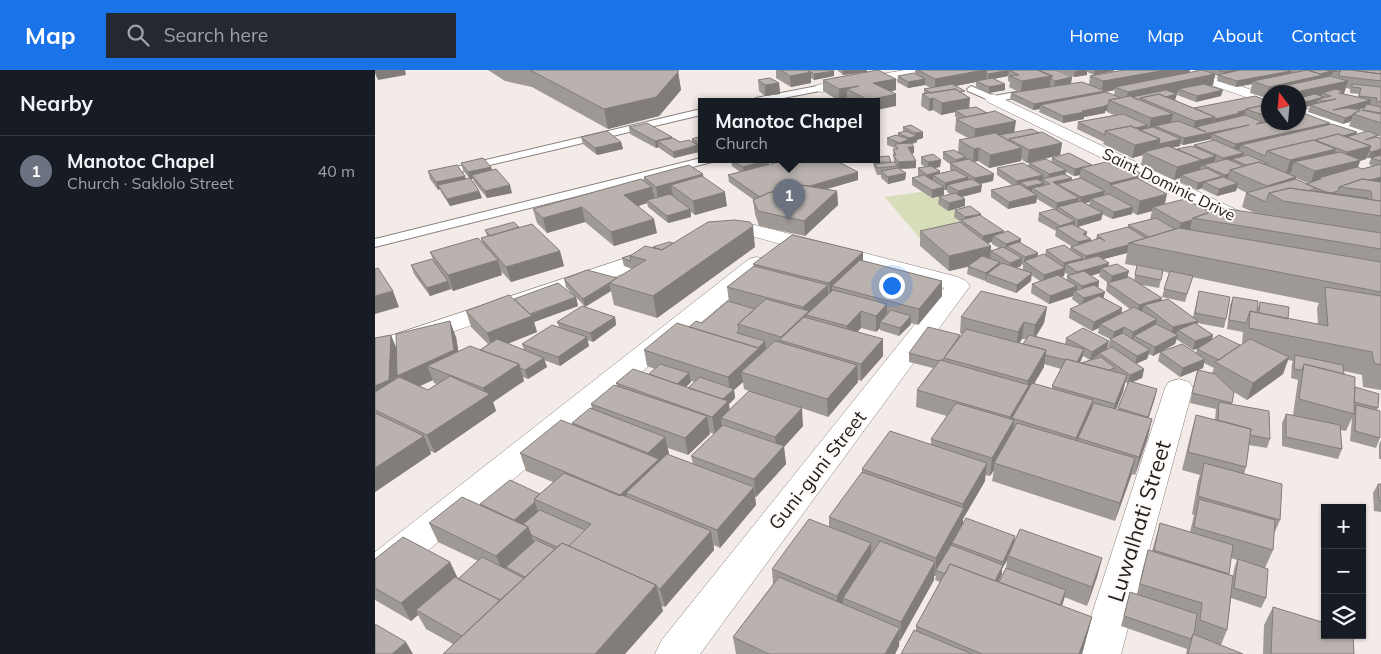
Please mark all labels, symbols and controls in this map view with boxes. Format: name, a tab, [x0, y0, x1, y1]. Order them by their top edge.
search box	[106, 13, 456, 58]
text: Map	[25, 20, 76, 50]
icon: search	[124, 21, 152, 49]
text: Search here	[164, 23, 268, 47]
text: Home	[1069, 24, 1119, 47]
text: Map	[1147, 24, 1184, 47]
text: About	[1212, 24, 1263, 47]
text: Contact	[1291, 24, 1356, 47]
north arrow	[1261, 85, 1306, 130]
text: Nearby	[20, 90, 93, 116]
popup	[698, 98, 880, 163]
text: Manotoc Chapel	[715, 109, 863, 133]
text: Church	[715, 133, 768, 153]
street label: Saint Dominic Drive	[1099, 143, 1239, 225]
text: Manotoc Chapel	[67, 149, 214, 173]
text: 1	[31, 161, 41, 181]
text: 40 m	[318, 161, 355, 181]
text: Church · Saklolo Street	[67, 173, 234, 193]
pin: 1	[773, 179, 805, 220]
your location	[879, 273, 905, 299]
street label: Guni-guni Street	[763, 405, 871, 534]
street label: Luwalhati Street	[1101, 437, 1177, 605]
map controls	[1321, 504, 1366, 639]
button: +	[1321, 504, 1366, 549]
button: −	[1321, 549, 1366, 594]
button: layers	[1321, 594, 1366, 639]

